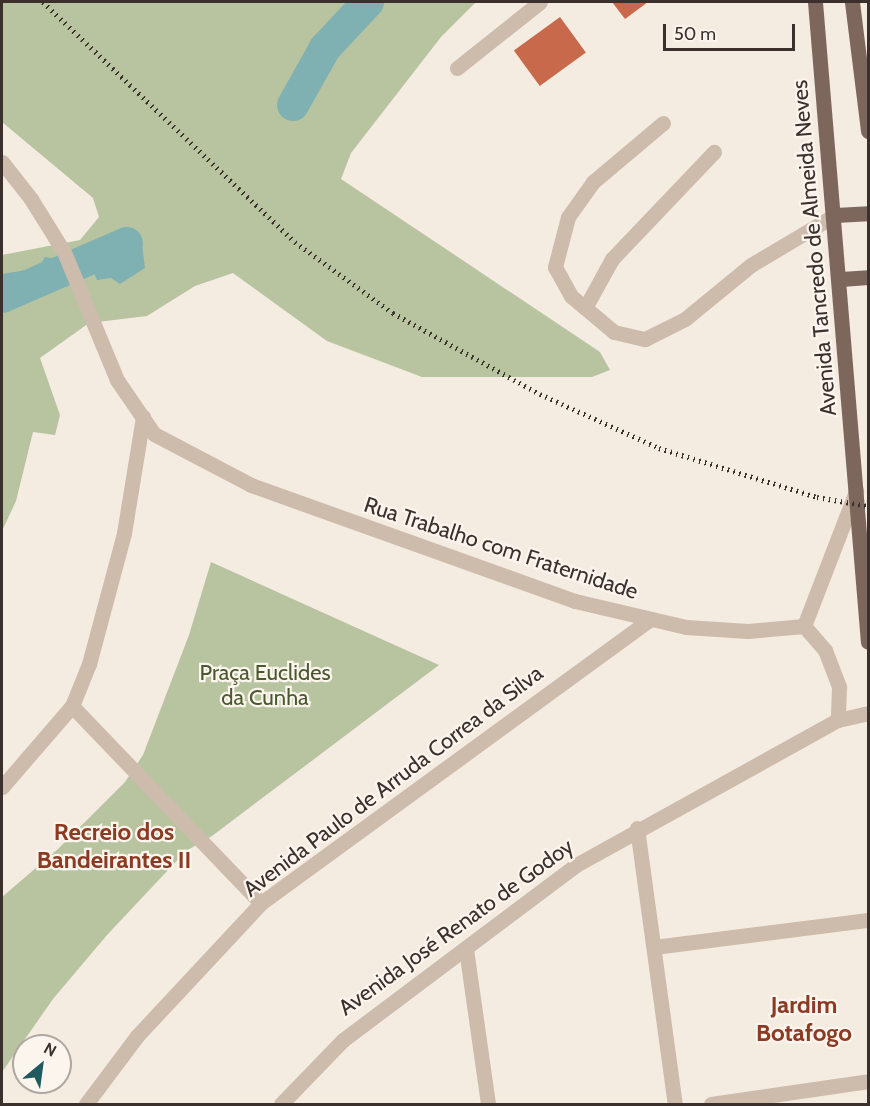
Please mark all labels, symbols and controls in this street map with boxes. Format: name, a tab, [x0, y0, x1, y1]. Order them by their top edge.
scale bar	[666, 12, 798, 50]
text: 50 m	[674, 23, 716, 45]
street label: Avenida Tancredo de Almeida Neves	[786, 79, 842, 417]
street label: Rua Trabalho com Fraternidade	[361, 491, 641, 605]
park label: Praça Euclides da Cunha	[199, 659, 331, 710]
street label: Avenida Paulo de Arruda Correa da Silva	[238, 660, 548, 902]
district label: Recreio dos Bandeirantes II	[37, 818, 191, 874]
street label: Avenida José Renato de Godoy	[334, 833, 578, 1021]
district label: Jardim Botafogo	[756, 991, 852, 1047]
north arrow	[12, 1034, 72, 1094]
text: N	[40, 1039, 60, 1061]

